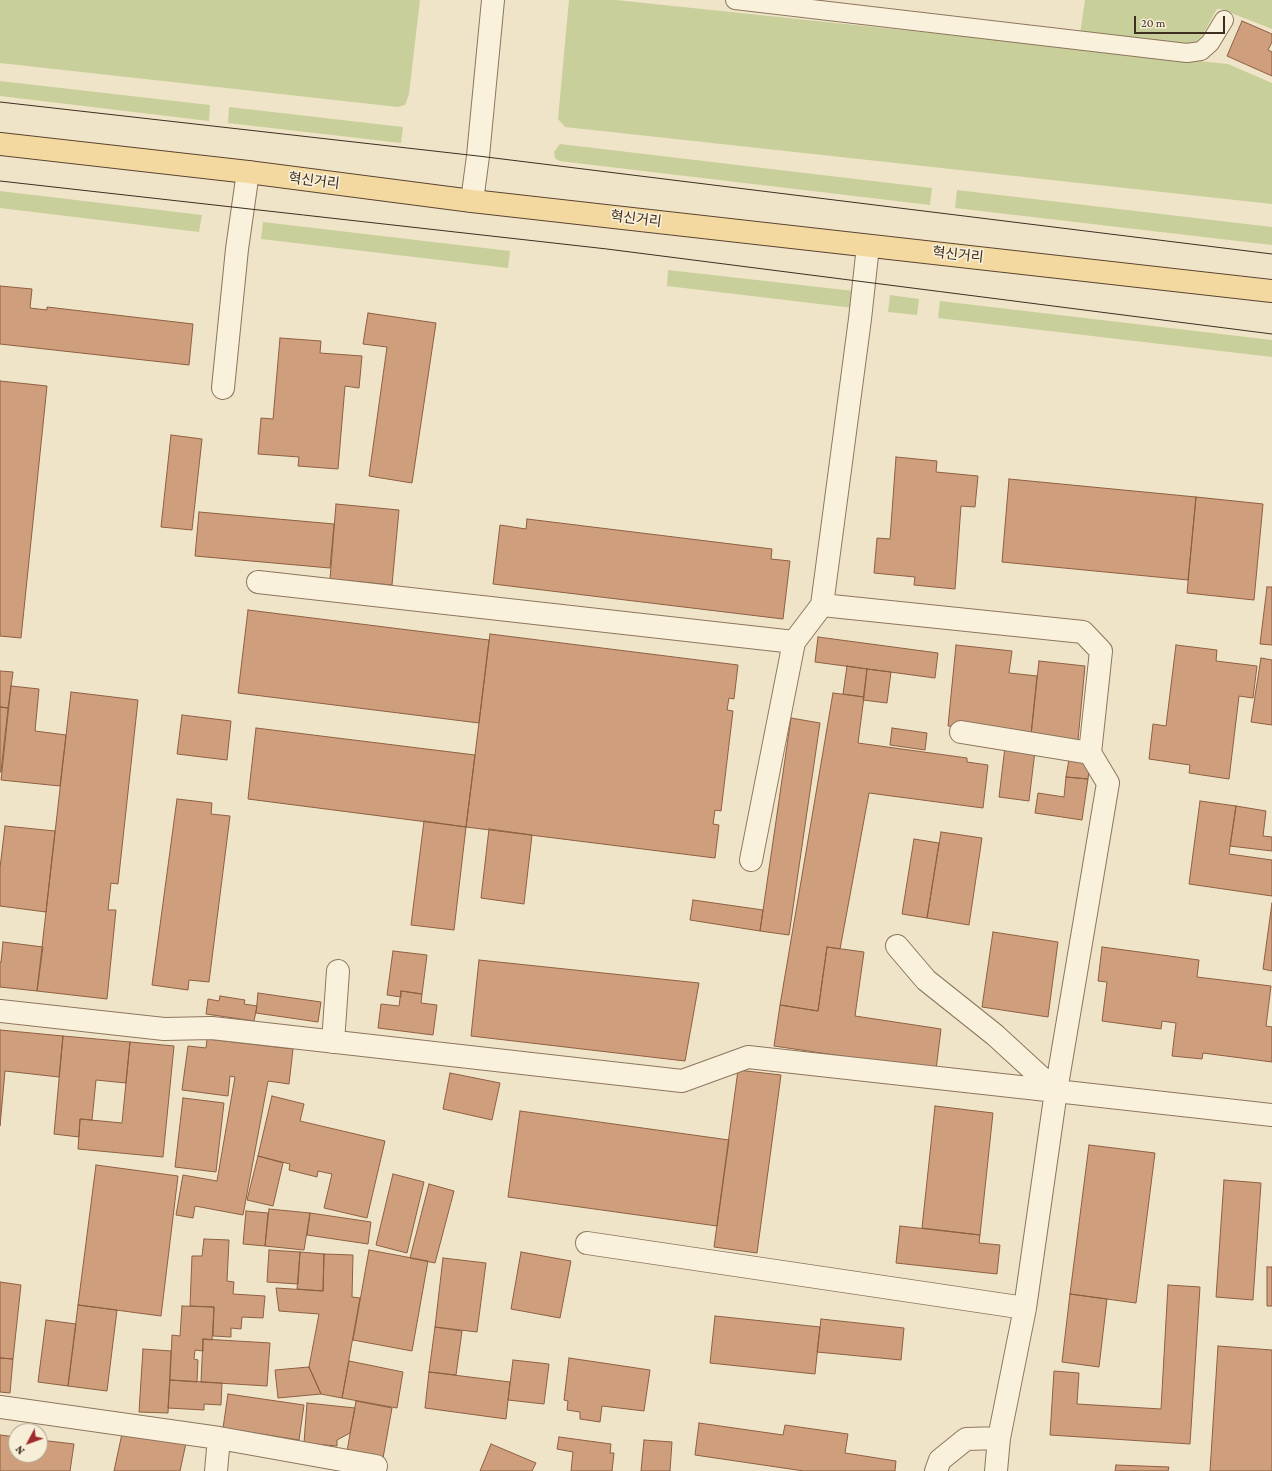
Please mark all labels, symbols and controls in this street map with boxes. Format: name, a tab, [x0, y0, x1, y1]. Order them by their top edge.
scale bar	[1136, 8, 1227, 34]
text: 20 m	[1141, 16, 1165, 30]
street label: 혁신거리	[287, 170, 341, 192]
street label: 혁신거리	[609, 208, 663, 230]
street label: 혁신거리	[932, 244, 984, 266]
north arrow	[8, 1423, 48, 1463]
text: N	[13, 1443, 27, 1457]

